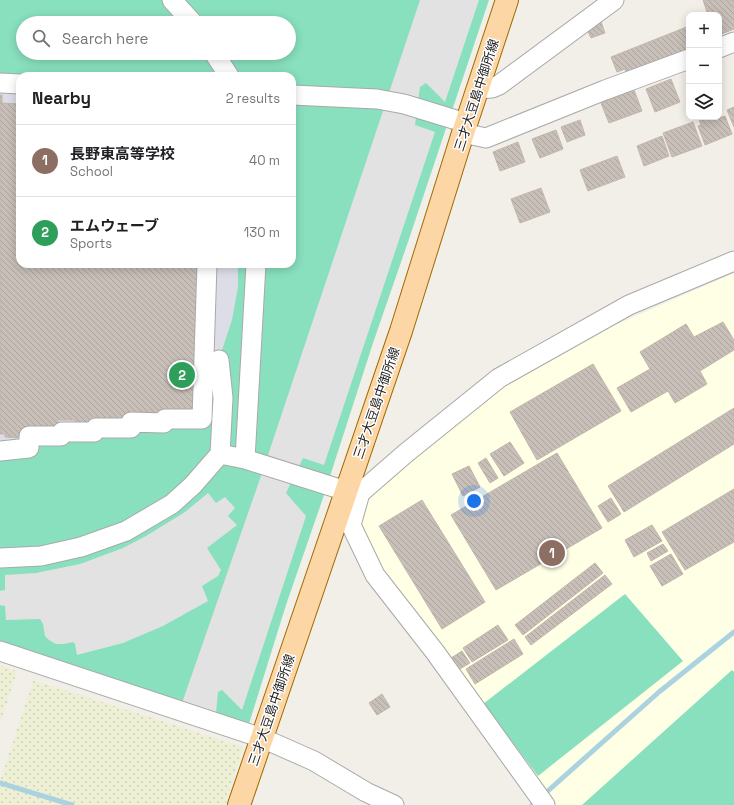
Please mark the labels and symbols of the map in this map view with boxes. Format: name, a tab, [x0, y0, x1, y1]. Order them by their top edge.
street label: 三才大豆島中御所線	[450, 37, 503, 153]
street label: 三才大豆島中御所線	[349, 345, 404, 461]
pin: 2	[169, 360, 195, 390]
your location	[464, 491, 484, 511]
pin: 1	[539, 538, 565, 568]
street label: 三才大豆島中御所線	[244, 652, 299, 768]

